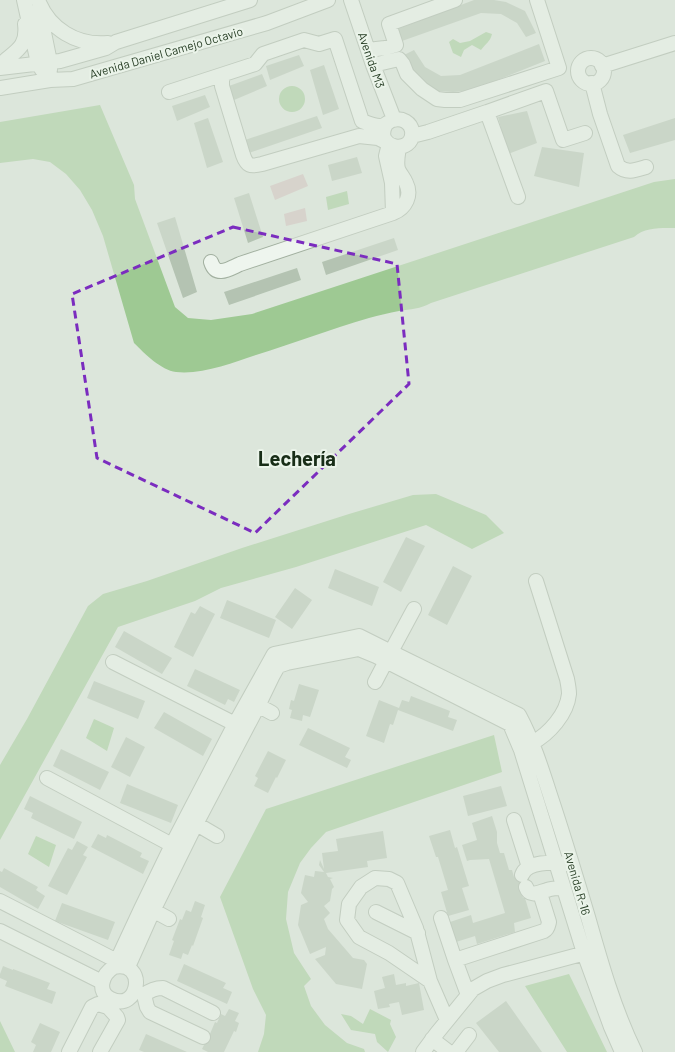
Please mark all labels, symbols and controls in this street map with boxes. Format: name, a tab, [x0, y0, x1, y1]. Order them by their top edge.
street label: Avenida Daniel Camejo Octavio	[88, 23, 244, 81]
street label: Avenida M3	[356, 30, 388, 90]
district label: Lechería	[258, 446, 336, 470]
street label: Avenida R-16	[562, 849, 594, 917]

